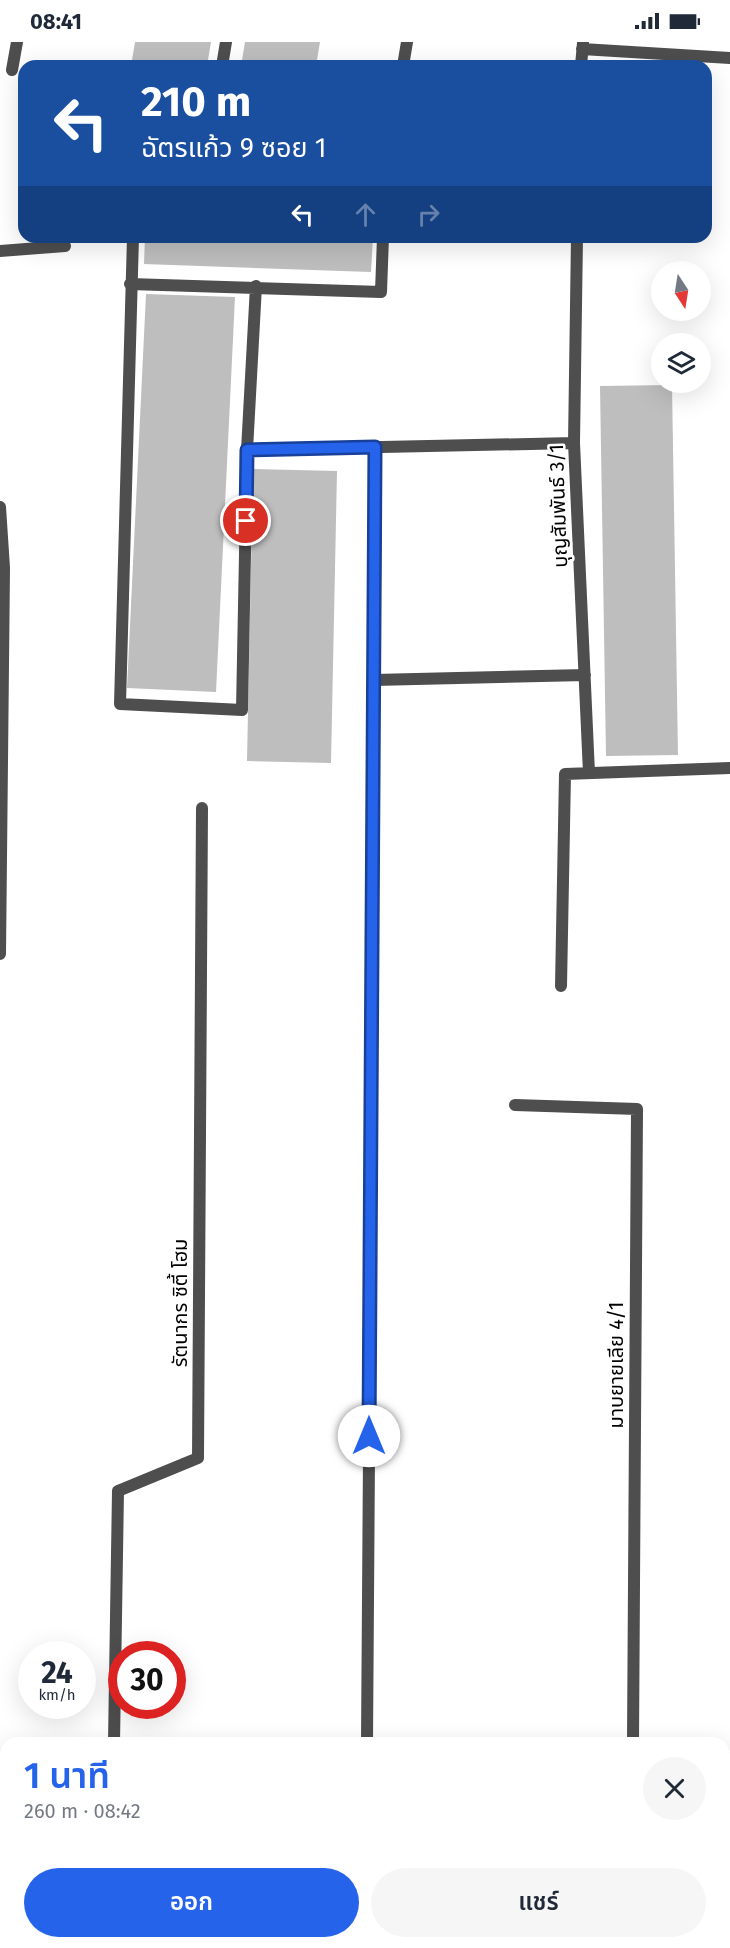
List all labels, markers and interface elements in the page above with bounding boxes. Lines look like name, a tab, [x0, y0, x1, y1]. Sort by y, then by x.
text: 08:41	[30, 8, 82, 35]
text: 210 m	[141, 77, 251, 127]
icon: left	[42, 84, 120, 162]
text: ฉัตรแก้ว 9 ซอย 1	[141, 132, 326, 164]
icon: left	[286, 198, 319, 231]
icon: ahead	[349, 198, 382, 231]
icon: right	[412, 198, 445, 231]
north arrow	[651, 261, 711, 321]
map controls	[651, 261, 711, 393]
button: layers	[651, 333, 711, 393]
street label: บุญสัมพันธ์ 3/1	[544, 444, 572, 568]
pin	[220, 495, 271, 546]
icon: arrive	[229, 504, 262, 537]
street label: รัตนากร ซิตี้ โฮม	[166, 1239, 192, 1367]
street label: มาบยายเลีย 4/1	[604, 1302, 628, 1428]
position arrow	[337, 1404, 401, 1468]
speed limit sign: 30	[108, 1641, 186, 1719]
text: 24	[41, 1655, 73, 1691]
text: km/h	[38, 1686, 76, 1704]
text: 1 นาที	[24, 1754, 110, 1798]
button: close	[643, 1757, 706, 1820]
text: 260 m · 08:42	[24, 1799, 141, 1823]
button: ออก	[24, 1868, 359, 1937]
button: แชร์	[371, 1868, 706, 1937]

